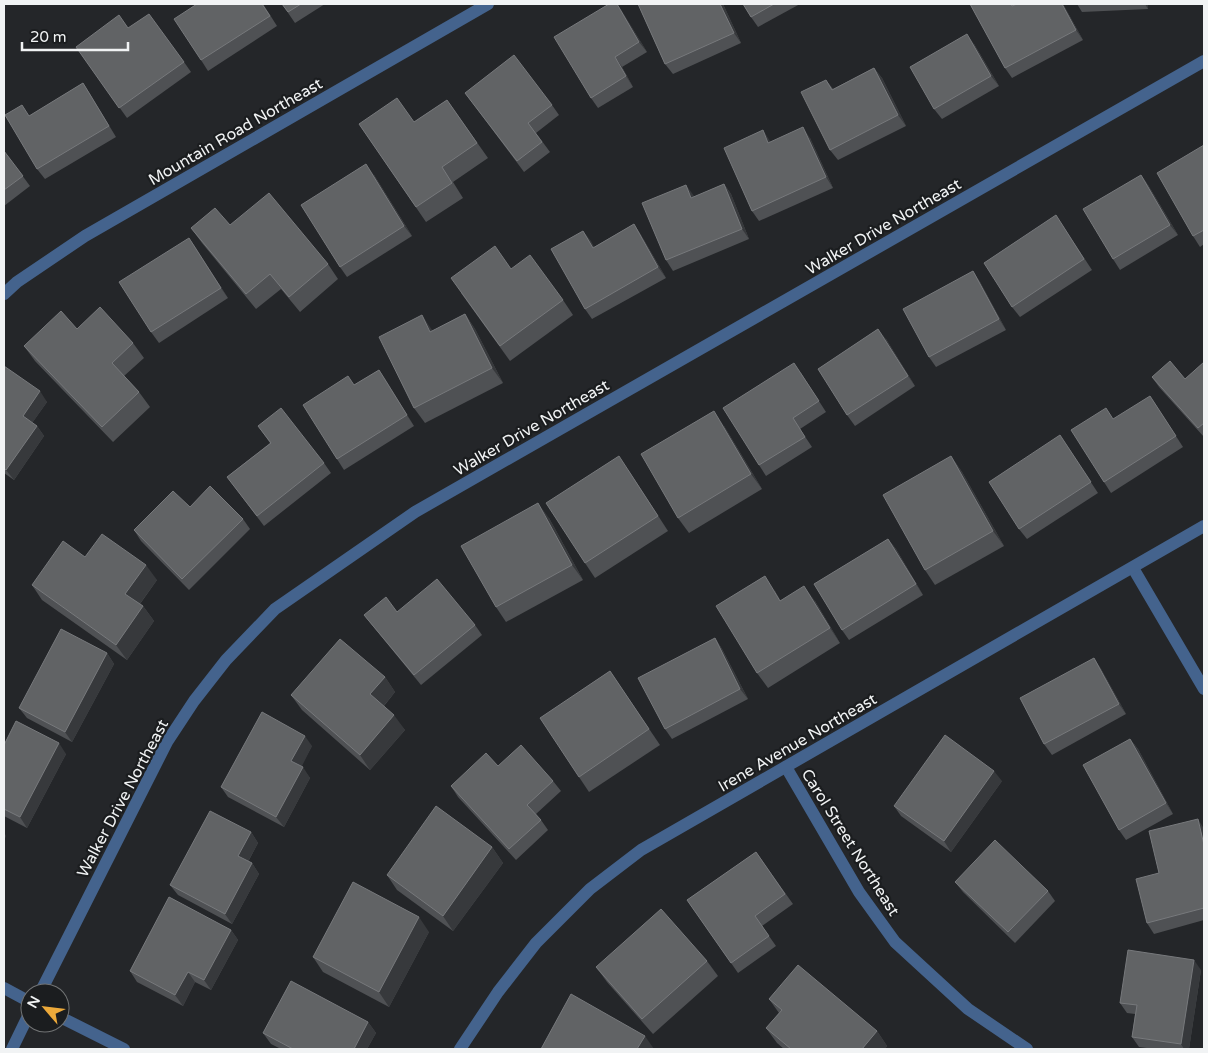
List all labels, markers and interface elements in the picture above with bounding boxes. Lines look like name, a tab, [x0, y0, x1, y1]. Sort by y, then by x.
scale bar	[22, 20, 129, 52]
text: 20 m	[30, 28, 67, 46]
street label: Mountain Road Northeast	[145, 74, 326, 190]
street label: Walker Drive Northeast	[802, 174, 965, 280]
street label: Walker Drive Northeast	[450, 375, 613, 481]
street label: Irene Avenue Northeast	[715, 689, 880, 796]
street label: Walker Drive Northeast	[73, 716, 173, 881]
street label: Carol Street Northeast	[797, 765, 904, 920]
north arrow	[20, 983, 70, 1033]
text: N	[24, 993, 44, 1011]

